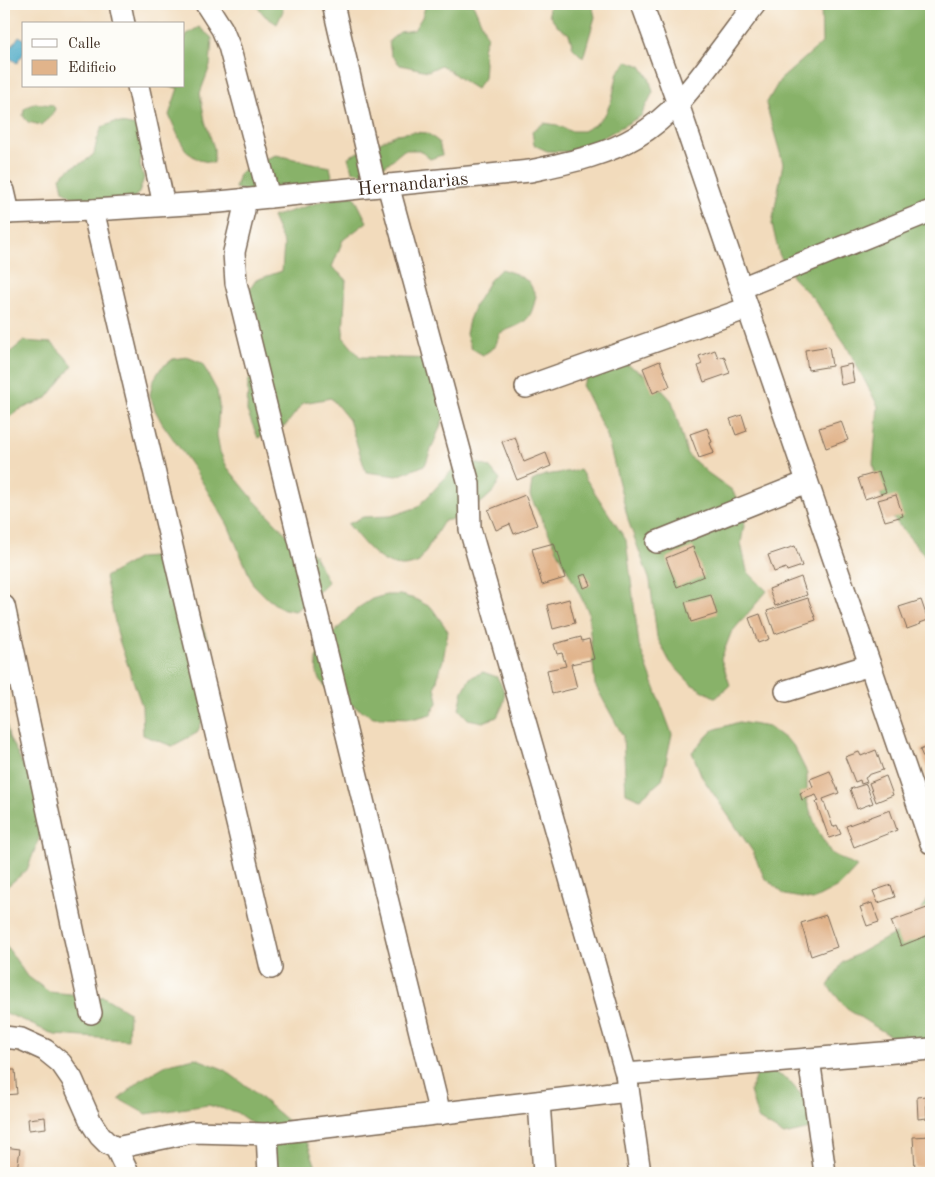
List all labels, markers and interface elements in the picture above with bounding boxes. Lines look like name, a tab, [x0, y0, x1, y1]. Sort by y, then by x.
legend	[22, 22, 185, 88]
text: Calle	[68, 37, 101, 52]
text: Edificio	[68, 61, 116, 76]
street label: Hernandarias	[357, 170, 469, 200]

